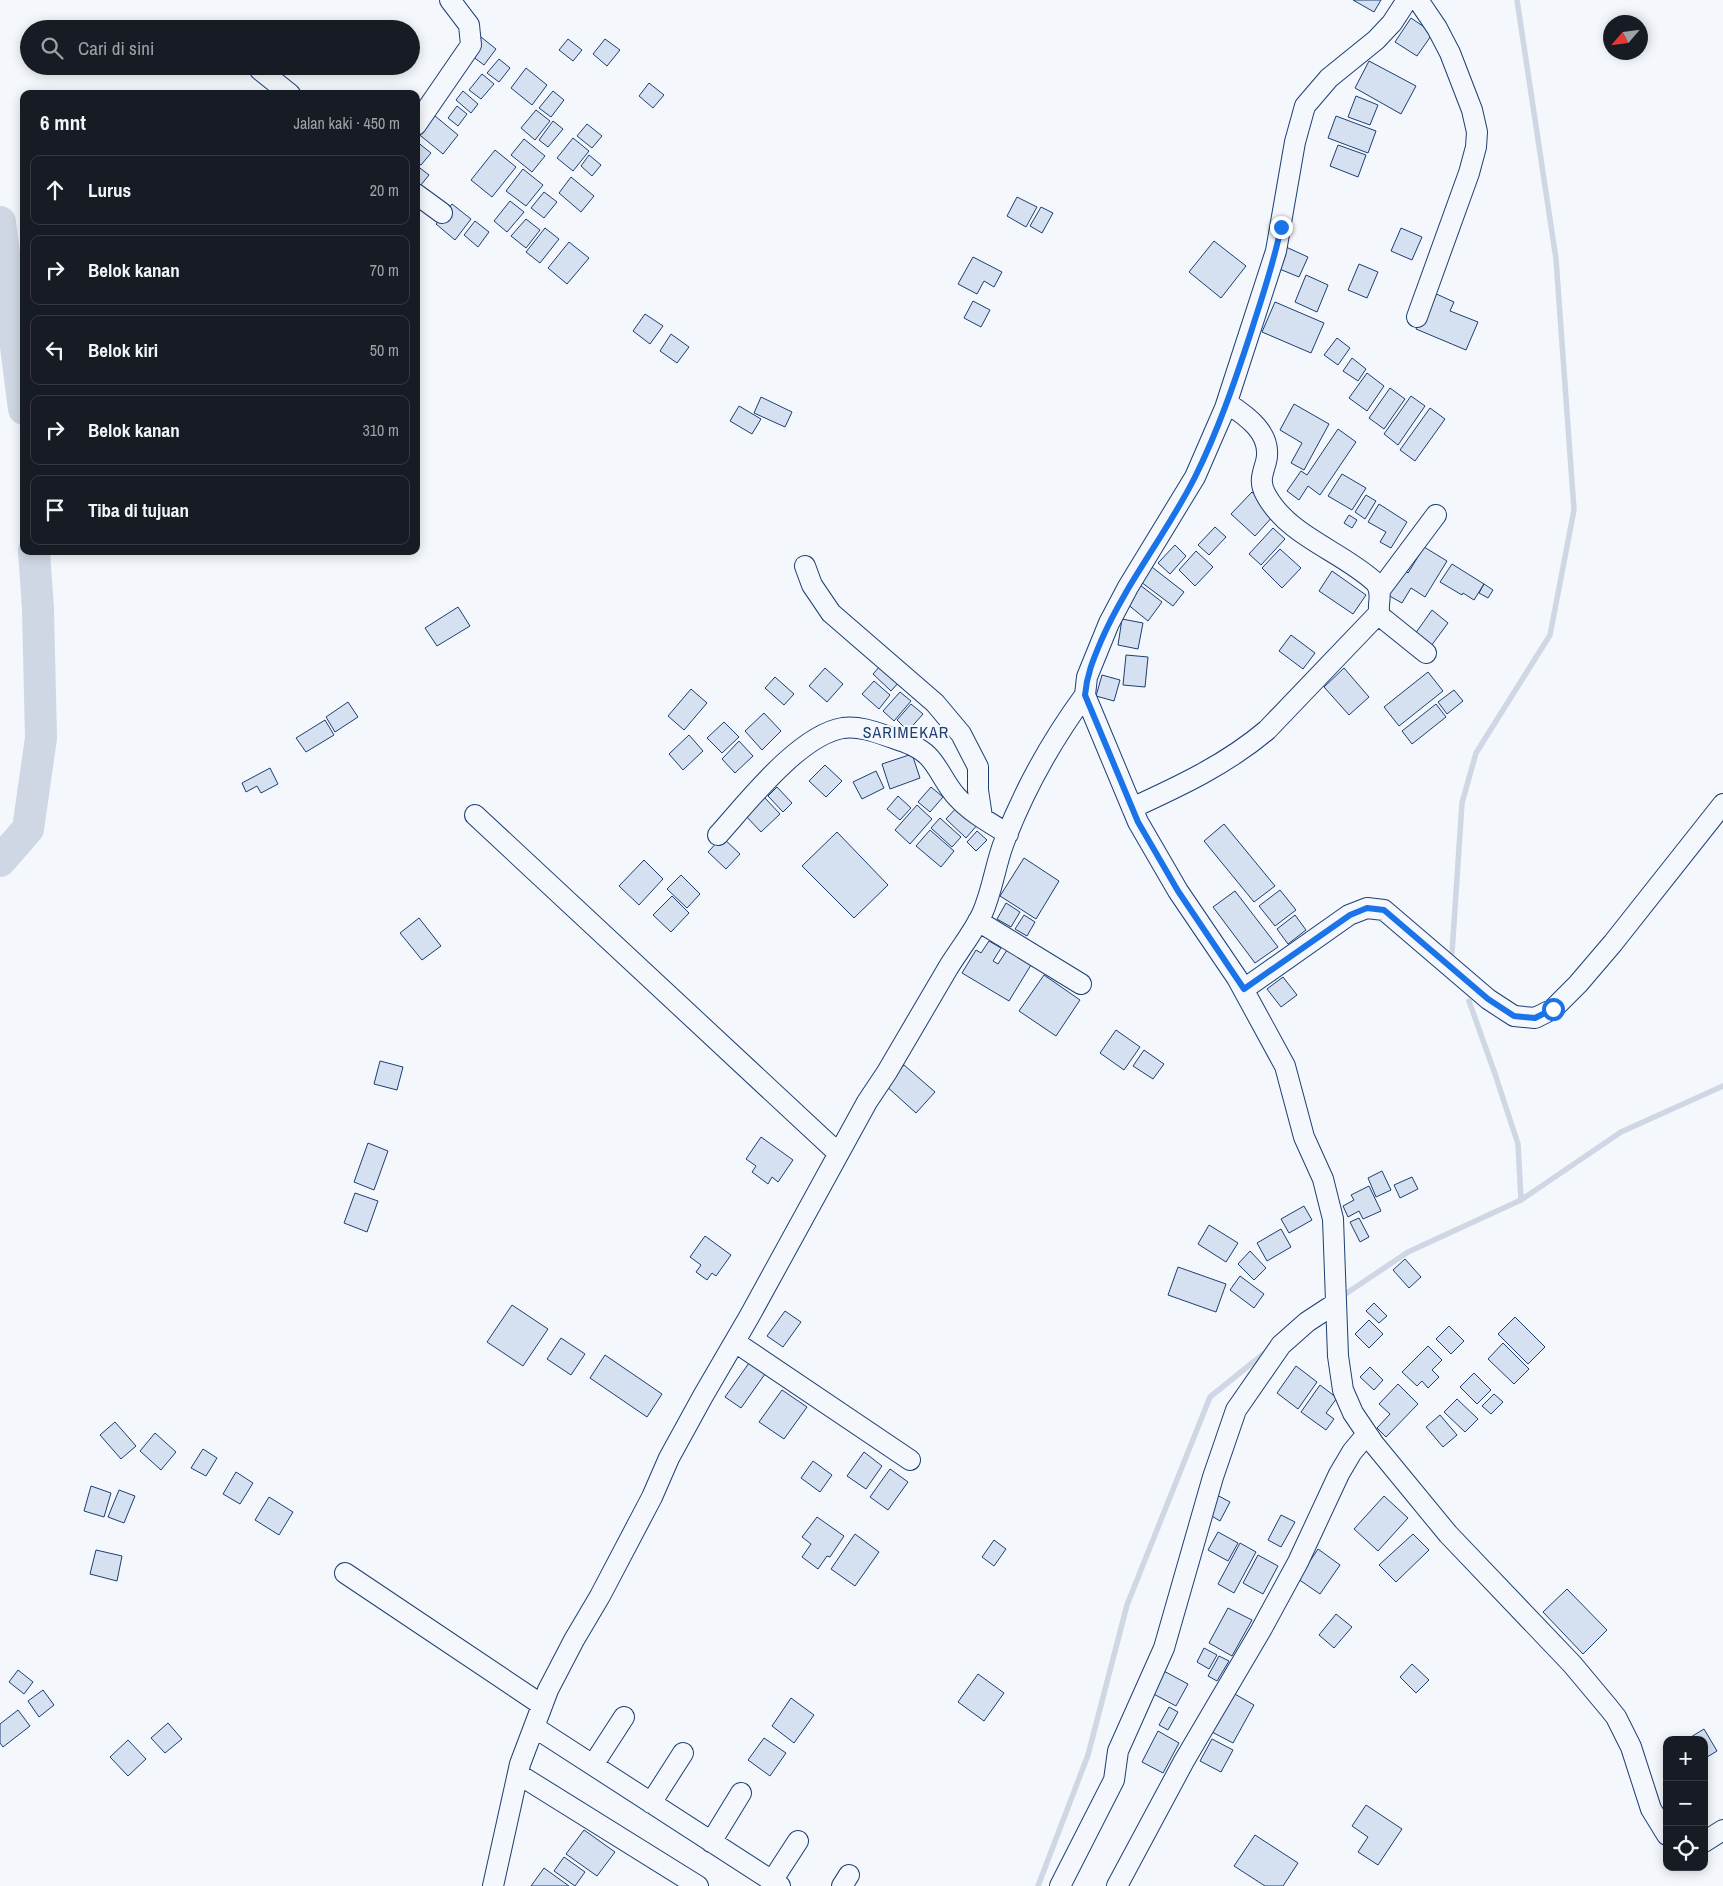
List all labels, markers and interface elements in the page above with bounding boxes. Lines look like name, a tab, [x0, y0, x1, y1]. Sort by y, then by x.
north arrow	[1603, 15, 1648, 60]
search box	[20, 20, 420, 75]
icon: search	[38, 34, 66, 62]
text: Cari di sini	[78, 35, 154, 61]
text: 6 mnt	[40, 108, 86, 137]
text: Jalan kaki · 450 m	[294, 112, 400, 134]
icon: ahead	[41, 176, 69, 204]
text: Lurus	[88, 177, 131, 203]
text: 20 m	[370, 179, 399, 201]
route end	[1270, 216, 1293, 239]
icon: right	[41, 256, 69, 284]
text: Belok kanan	[88, 257, 180, 283]
text: 70 m	[370, 259, 399, 281]
icon: left	[41, 336, 69, 364]
text: Belok kiri	[88, 337, 158, 363]
text: 50 m	[370, 339, 399, 361]
icon: right	[41, 416, 69, 444]
text: Belok kanan	[88, 417, 180, 443]
text: 310 m	[363, 419, 399, 441]
icon: arrive	[41, 496, 69, 524]
text: Tiba di tujuan	[88, 497, 189, 523]
district label: SARIMEKAR	[863, 721, 949, 743]
route start	[1542, 998, 1565, 1021]
map controls	[1663, 1736, 1708, 1871]
button: +	[1663, 1736, 1708, 1781]
button: −	[1663, 1781, 1708, 1826]
button: locate	[1663, 1826, 1708, 1871]

